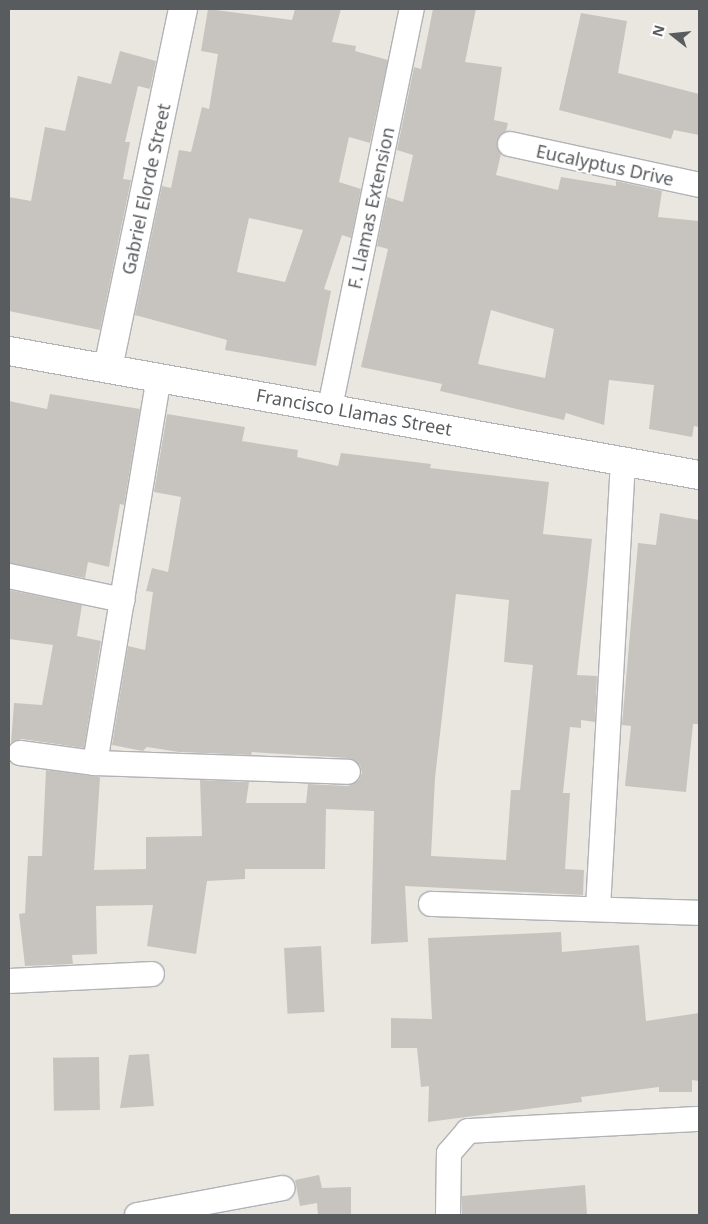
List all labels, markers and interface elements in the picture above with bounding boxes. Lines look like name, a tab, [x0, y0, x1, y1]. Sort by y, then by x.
north arrow	[648, 10, 698, 60]
text: N	[647, 23, 669, 39]
street label: Gabriel Elorde Street	[117, 101, 175, 277]
street label: F. Llamas Extension	[343, 125, 399, 291]
street label: Eucalyptus Drive	[534, 140, 676, 190]
street label: Francisco Llamas Street	[254, 384, 454, 440]

